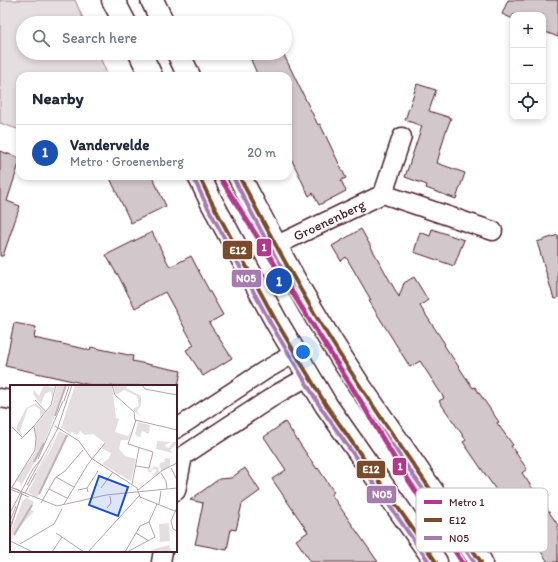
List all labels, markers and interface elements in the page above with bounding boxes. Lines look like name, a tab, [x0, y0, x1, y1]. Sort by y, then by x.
map controls	[510, 12, 546, 120]
button: +	[510, 12, 546, 48]
search box	[16, 16, 292, 60]
icon: search	[30, 27, 52, 49]
text: Search here	[62, 29, 137, 47]
button: −	[510, 48, 546, 84]
button: locate	[510, 84, 546, 120]
text: Nearby	[32, 88, 84, 108]
text: Vandervelde	[70, 136, 149, 154]
text: 1	[42, 145, 48, 160]
text: 20 m	[247, 145, 276, 160]
text: Metro · Groenenberg	[70, 154, 184, 169]
street label: Groenenberg	[290, 195, 368, 244]
line badge: 1	[256, 238, 272, 257]
line badge: E12	[222, 240, 253, 260]
text: 1	[261, 241, 267, 254]
text: E12	[230, 244, 247, 257]
pin: 1	[266, 266, 292, 296]
line badge: N05	[231, 269, 262, 288]
text: N05	[236, 272, 256, 285]
your location	[293, 342, 313, 362]
inset map	[10, 385, 177, 552]
line badge: 1	[392, 457, 407, 476]
line badge: E12	[356, 460, 386, 479]
text: 1	[397, 460, 403, 473]
text: E12	[363, 463, 380, 476]
line badge: N05	[366, 485, 397, 504]
text: N05	[372, 488, 392, 501]
legend	[416, 488, 548, 552]
text: Metro 1	[449, 496, 484, 509]
text: E12	[449, 514, 466, 527]
text: N05	[449, 532, 469, 545]

